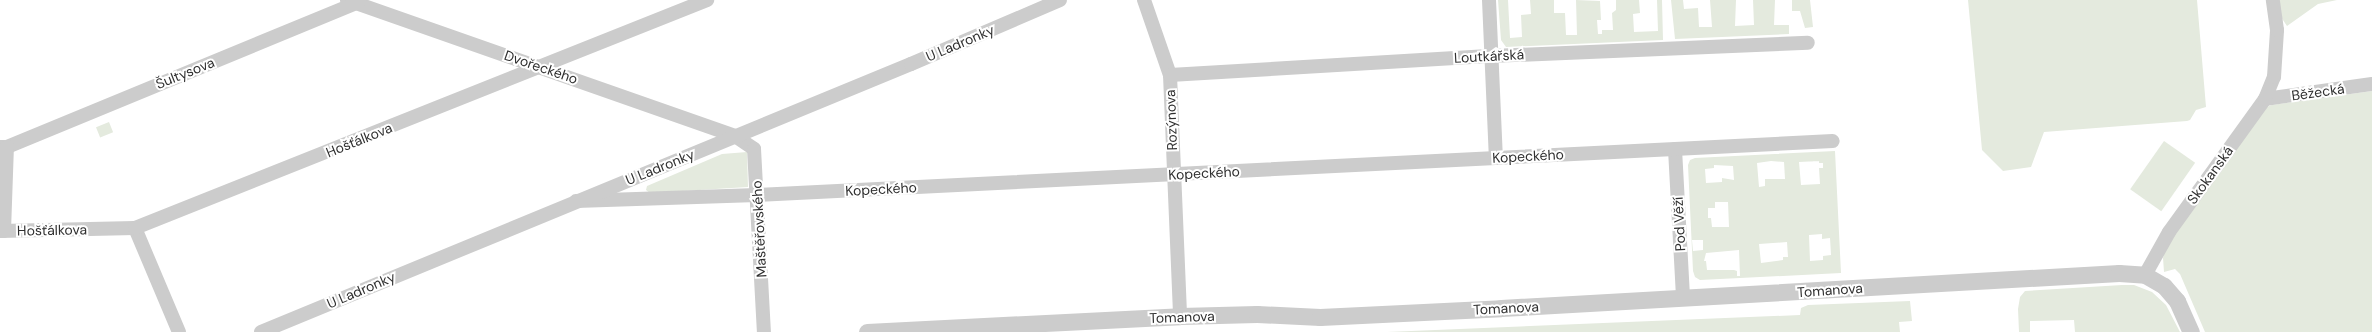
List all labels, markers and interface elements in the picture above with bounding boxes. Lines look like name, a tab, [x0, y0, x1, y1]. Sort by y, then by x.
street label: U Ladronky	[923, 21, 997, 65]
street label: Loutkářská	[1453, 46, 1525, 66]
street label: Dvořeckého	[502, 47, 580, 87]
street label: Šultysova	[153, 54, 217, 92]
street label: Běžecká	[2290, 80, 2346, 104]
street label: Rozýnova	[1162, 89, 1180, 151]
street label: Hošťálkova	[323, 119, 395, 161]
street label: Skokanská	[2183, 143, 2237, 207]
street label: U Ladronky	[623, 146, 697, 188]
street label: Kopeckého	[1492, 146, 1564, 166]
street label: Kopeckého	[1168, 163, 1240, 183]
street label: Kopeckého	[845, 179, 917, 199]
street label: Maštěřovského	[748, 180, 770, 278]
street label: Pod Věží	[1669, 196, 1689, 252]
street label: Hošťálkova	[17, 221, 87, 239]
street label: U Ladronky	[324, 268, 398, 312]
street label: Tomanova	[1797, 279, 1863, 301]
street label: Tomanova	[1473, 298, 1539, 318]
street label: Tomanova	[1149, 307, 1215, 327]

